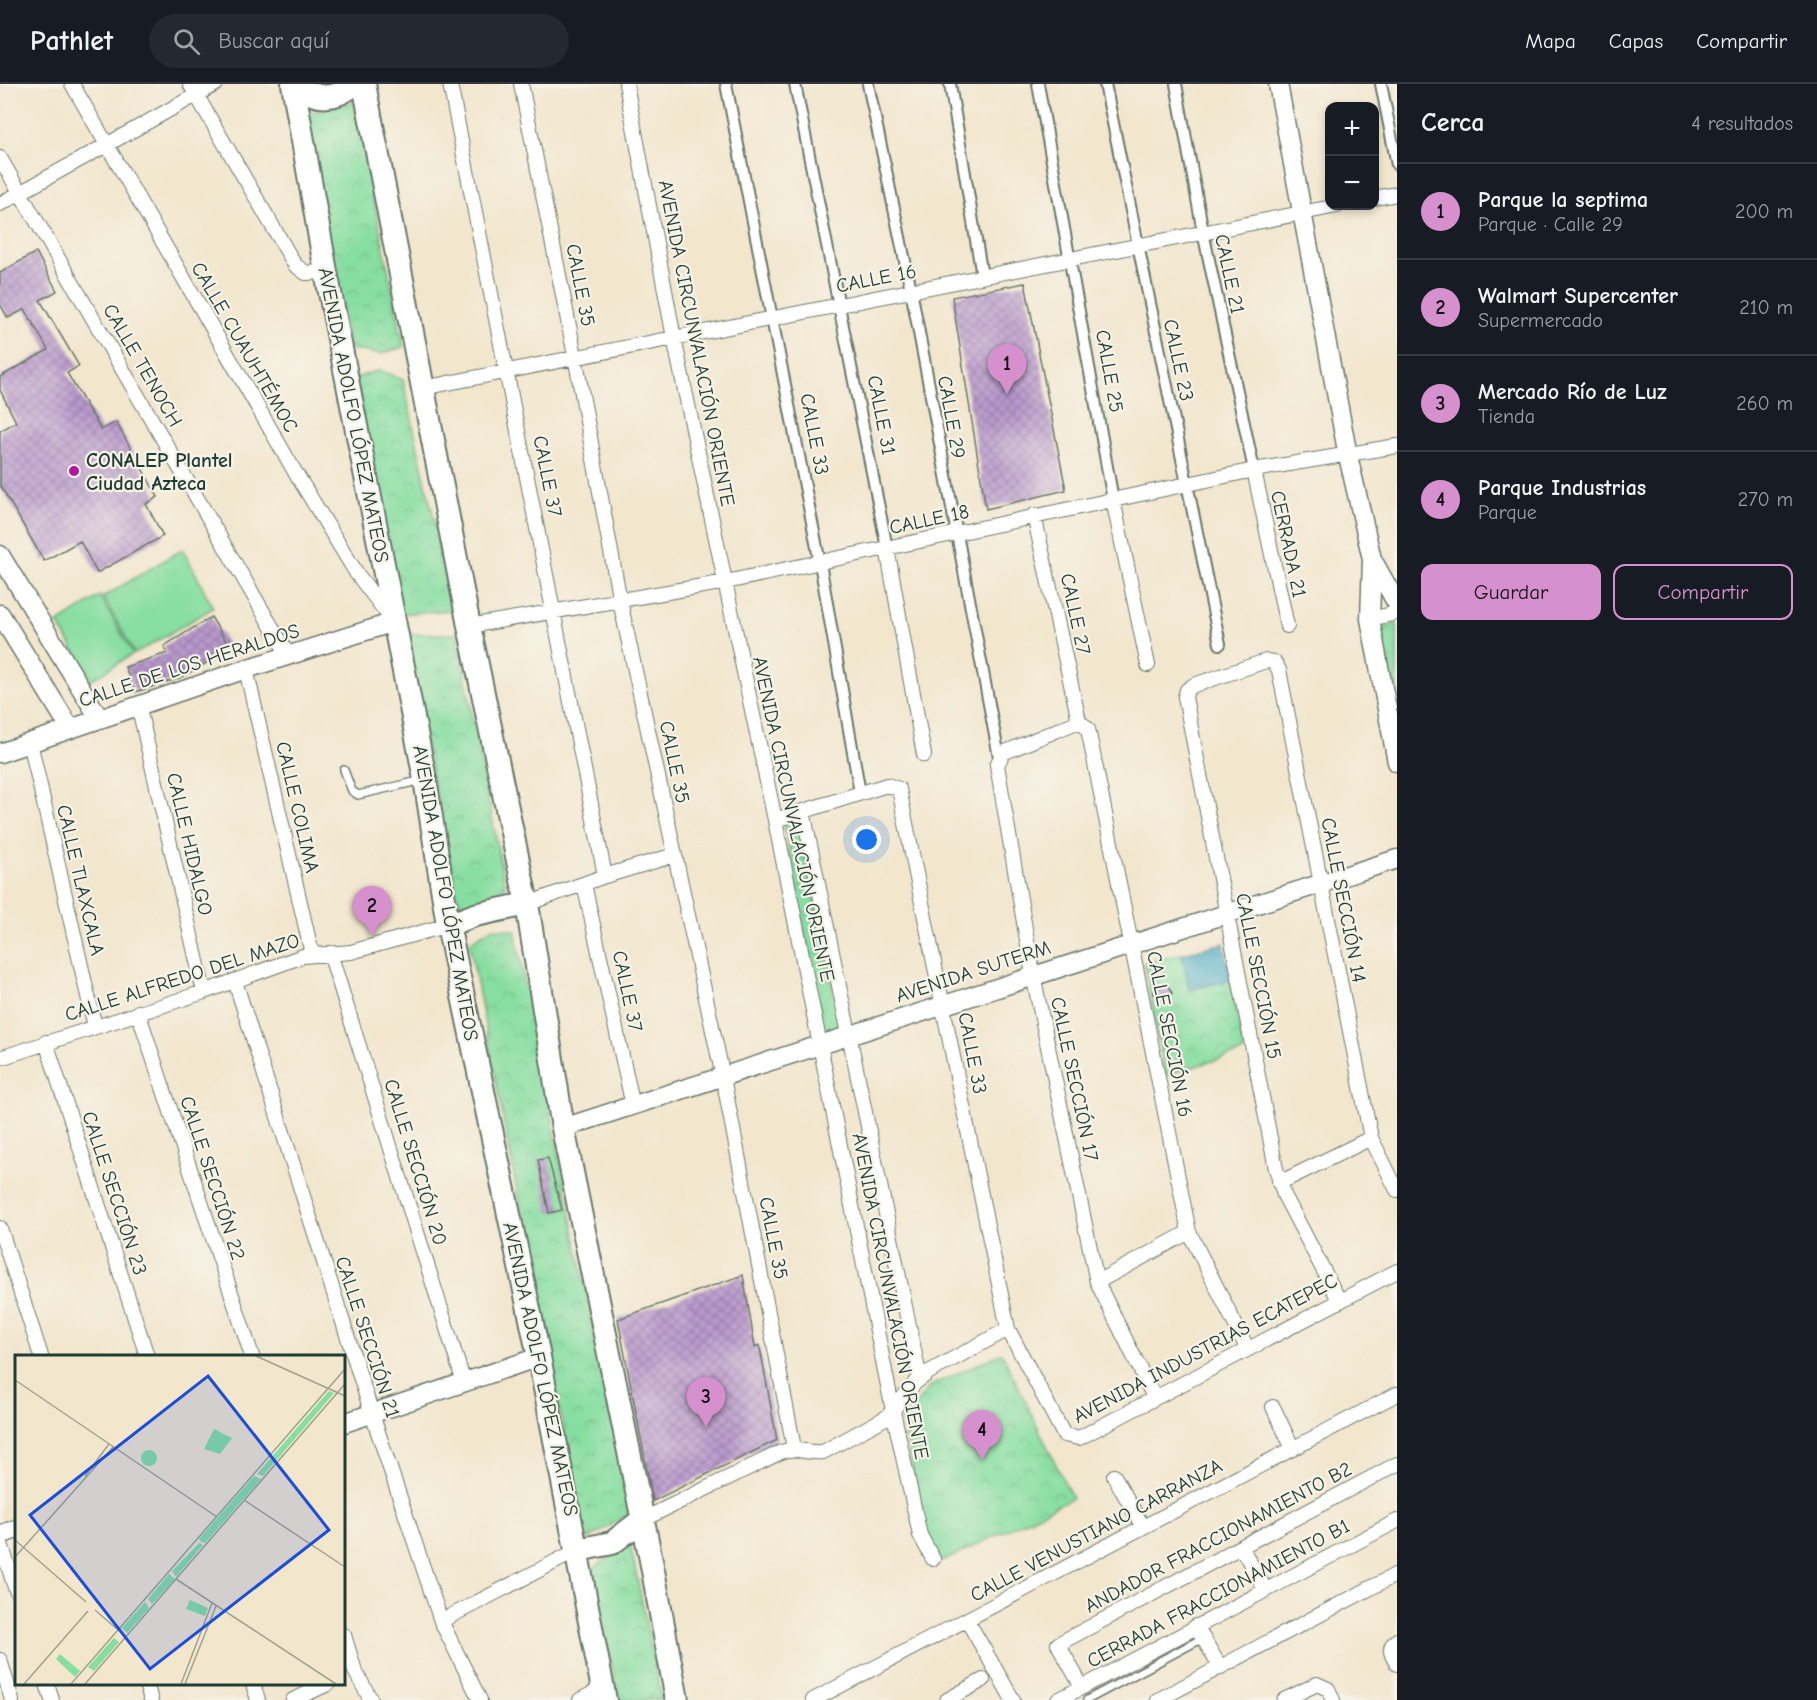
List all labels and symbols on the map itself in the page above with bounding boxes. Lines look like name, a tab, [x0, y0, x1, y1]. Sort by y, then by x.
street label: AVENIDA CIRCUNVALACIÓN ORIENTE	[654, 178, 740, 508]
street label: CALLE 21	[1210, 232, 1249, 316]
street label: CALLE 35	[561, 242, 600, 328]
street label: CALLE CUAUHTÉMOC	[186, 258, 303, 436]
street label: CALLE 16	[834, 259, 918, 298]
street label: AVENIDA ADOLFO LÓPEZ MATEOS	[314, 265, 394, 565]
street label: CALLE TENOCH	[98, 300, 187, 431]
street label: CALLE 23	[1159, 317, 1198, 403]
street label: CALLE 25	[1091, 328, 1128, 414]
pin: 1	[988, 344, 1026, 394]
street label: CALLE 31	[863, 373, 900, 457]
street label: CALLE 29	[933, 374, 970, 460]
street label: CALLE 33	[795, 391, 834, 477]
street label: CALLE 37	[528, 434, 567, 519]
place label: CONALEP Plantel Ciudad Azteca	[86, 449, 233, 495]
marker: CONALEP Plantel Ciudad Azteca	[67, 464, 81, 478]
street label: CERRADA 21	[1266, 488, 1311, 600]
street label: CALLE 18	[887, 500, 971, 539]
street label: CALLE 27	[1056, 571, 1095, 657]
street label: CALLE DE LOS HERALDOS	[76, 619, 302, 712]
street label: AVENIDA CIRCUNVALACIÓN ORIENTE	[748, 654, 840, 984]
street label: CALLE 35	[655, 719, 694, 805]
street label: CALLE COLIMA	[271, 739, 324, 875]
street label: AVENIDA ADOLFO LÓPEZ MATEOS	[408, 743, 484, 1043]
street label: CALLE HIDALGO	[162, 771, 217, 918]
street label: CALLE TLAXCALA	[52, 803, 109, 958]
street label: CALLE SECCIÓN 14	[1316, 815, 1372, 985]
your location	[852, 825, 881, 854]
pin: 2	[352, 886, 392, 936]
street label: CALLE SECCIÓN 15	[1231, 891, 1287, 1061]
street label: CALLE ALFREDO DEL MAZO	[62, 929, 302, 1026]
street label: AVENIDA SUTERM	[893, 936, 1053, 1007]
street label: CALLE 37	[608, 948, 647, 1034]
street label: CALLE SECCIÓN 16	[1142, 949, 1198, 1119]
street label: CALLE SECCIÓN 17	[1046, 995, 1104, 1164]
street label: CALLE 33	[953, 1010, 992, 1096]
street label: CALLE SECCIÓN 20	[379, 1076, 453, 1248]
street label: CALLE SECCIÓN 22	[175, 1093, 251, 1263]
street label: CALLE SECCIÓN 23	[77, 1108, 153, 1278]
street label: AVENIDA CIRCUNVALACIÓN ORIENTE	[848, 1131, 934, 1461]
street label: CALLE 35	[754, 1195, 793, 1281]
street label: AVENIDA ADOLFO LÓPEZ MATEOS	[498, 1220, 584, 1518]
street label: CALLE SECCIÓN 21	[331, 1253, 405, 1421]
street label: AVENIDA INDUSTRIAS ECATEPEC	[1069, 1269, 1341, 1428]
inset map	[15, 1355, 345, 1685]
pin: 3	[686, 1378, 726, 1427]
pin: 4	[962, 1410, 1002, 1460]
street label: CALLE VENUSTIANO CARRANZA	[966, 1454, 1226, 1607]
street label: ANDADOR FRACCIONAMIENTO B2	[1081, 1457, 1356, 1618]
street label: CERRADA FRACCIONAMIENTO B1	[1083, 1514, 1353, 1673]

